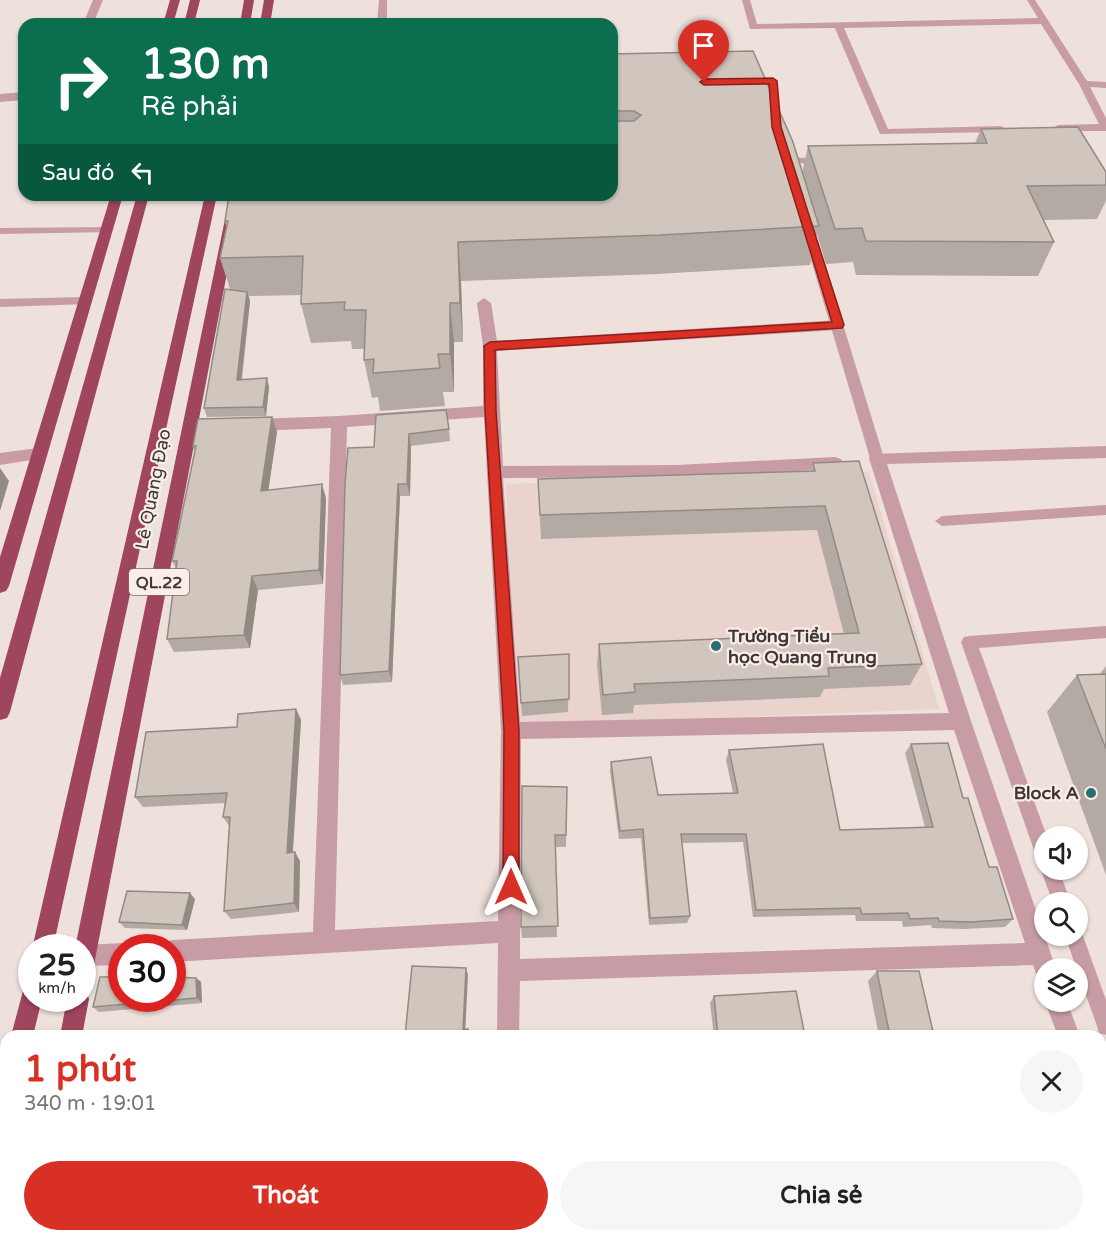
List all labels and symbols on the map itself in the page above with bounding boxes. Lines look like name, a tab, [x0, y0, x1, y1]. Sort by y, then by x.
pin	[678, 20, 729, 82]
street label: Lê Quang Đạo	[131, 427, 175, 551]
road number: QL.22	[129, 569, 189, 595]
place label: Trường Tiểu học Quang Trung	[727, 625, 877, 668]
marker: Trường Tiểu học Quang Trung	[709, 639, 723, 653]
place label: Block A	[1014, 782, 1079, 804]
marker: Block A	[1084, 786, 1098, 800]
position arrow	[479, 855, 543, 919]
speed limit sign: 30	[108, 934, 186, 1012]

